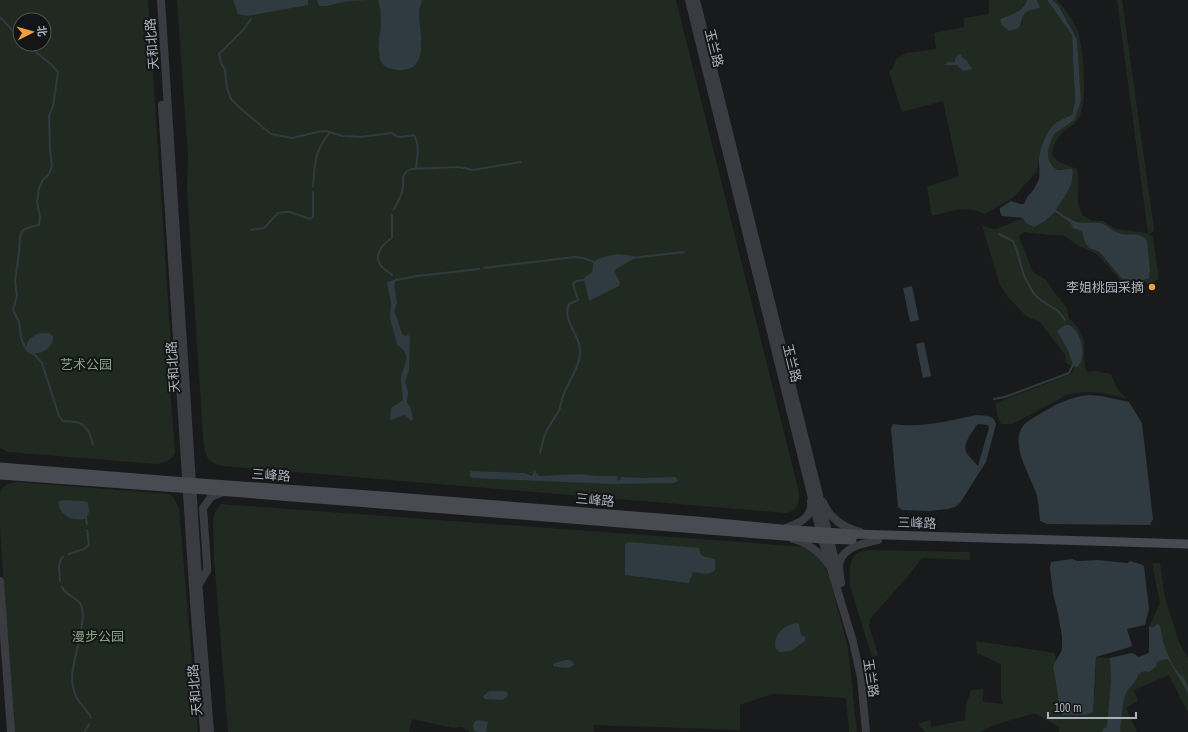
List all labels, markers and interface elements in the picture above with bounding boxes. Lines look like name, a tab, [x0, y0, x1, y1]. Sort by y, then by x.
north arrow	[12, 12, 52, 52]
street label: 天和北路	[142, 17, 162, 71]
text: 北	[34, 25, 49, 37]
street label: 玉兰路	[701, 27, 727, 69]
place label: 李姐桃园采摘	[1066, 279, 1144, 296]
marker: 李姐桃园采摘	[1147, 282, 1157, 292]
street label: 天和北路	[163, 340, 183, 394]
street label: 玉兰路	[779, 342, 805, 384]
park label: 艺术公园	[60, 356, 112, 373]
street label: 三峰路	[251, 465, 291, 485]
street label: 三峰路	[575, 490, 615, 510]
street label: 三峰路	[897, 514, 937, 532]
park label: 漫步公园	[72, 628, 124, 645]
street label: 玉兰路	[860, 657, 882, 699]
street label: 天和北路	[184, 663, 206, 717]
scale bar	[1048, 694, 1136, 720]
text: 100 m	[1054, 700, 1081, 716]

